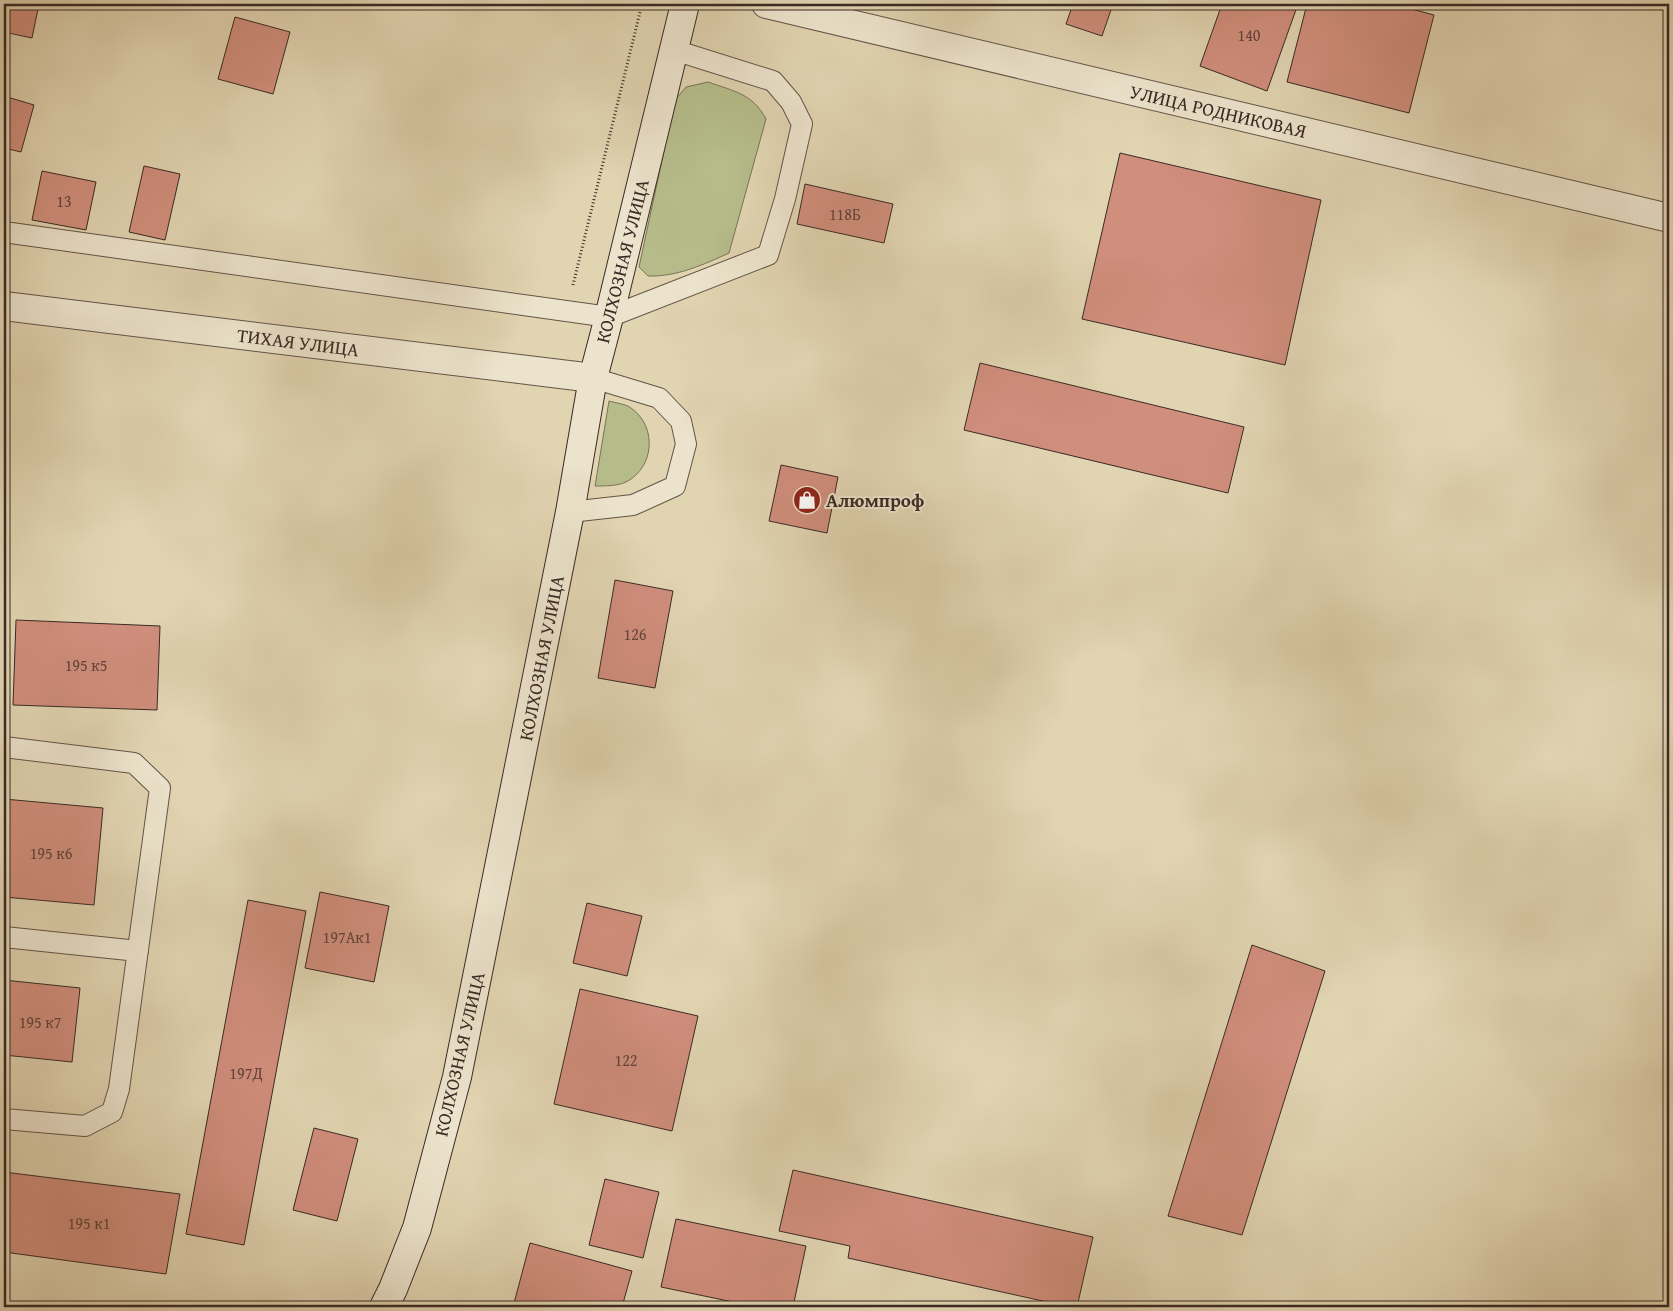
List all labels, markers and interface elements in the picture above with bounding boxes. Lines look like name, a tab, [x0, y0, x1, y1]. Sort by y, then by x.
house number: 140	[1237, 23, 1261, 47]
street label: УЛИЦА РОДНИКОВАЯ	[1127, 77, 1309, 145]
street label: КОЛХОЗНАЯ УЛИЦА	[588, 176, 656, 346]
house number: 13	[56, 189, 72, 213]
house number: 118Б	[829, 202, 861, 226]
street label: ТИХАЯ УЛИЦА	[236, 321, 361, 363]
shop icon: Алюмпроф	[792, 485, 822, 515]
place label: Алюмпроф	[826, 486, 924, 514]
street label: КОЛХОЗНАЯ УЛИЦА	[511, 572, 571, 743]
house number: 126	[623, 622, 647, 646]
house number: 195 к5	[65, 653, 107, 677]
house number: 195 к6	[30, 841, 73, 865]
house number: 197Ак1	[323, 925, 371, 949]
street label: КОЛХОЗНАЯ УЛИЦА	[426, 968, 492, 1139]
house number: 195 к7	[19, 1010, 62, 1034]
house number: 122	[614, 1048, 638, 1072]
house number: 197Д	[229, 1061, 263, 1085]
house number: 195 к1	[68, 1211, 110, 1235]

